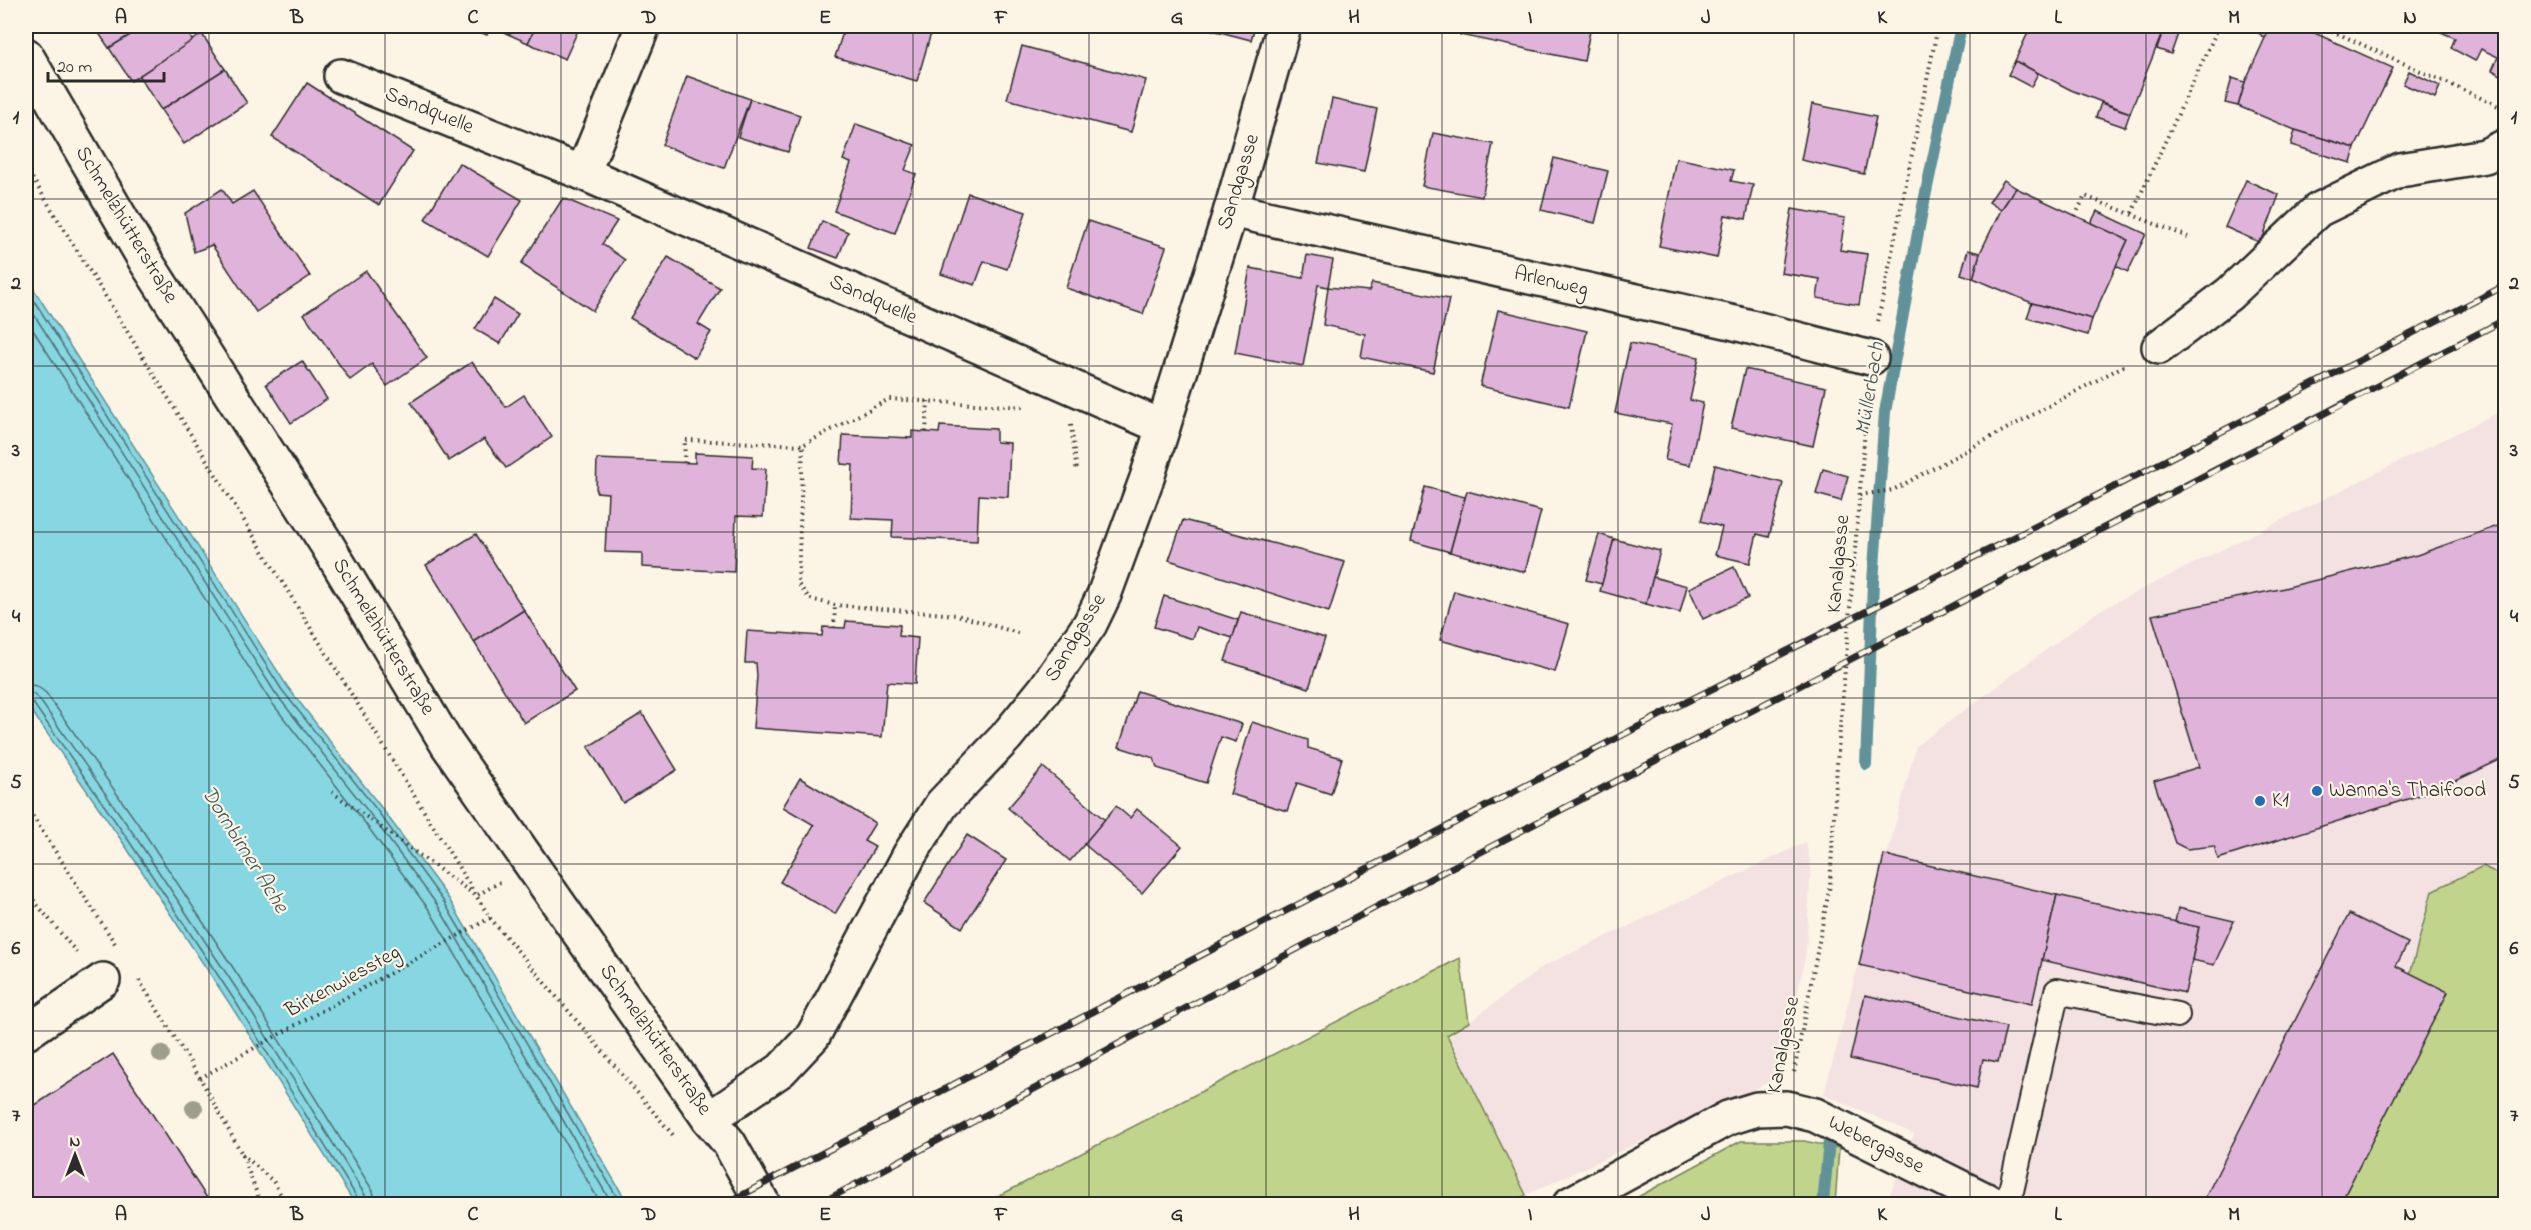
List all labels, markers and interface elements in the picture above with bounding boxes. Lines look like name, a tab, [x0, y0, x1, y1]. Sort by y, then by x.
text: A	[115, 4, 127, 33]
text: B	[289, 4, 304, 33]
text: C	[468, 4, 479, 33]
text: D	[641, 4, 656, 33]
text: E	[819, 4, 831, 33]
text: F	[994, 4, 1008, 33]
text: G	[1171, 4, 1184, 33]
text: H	[1348, 4, 1360, 33]
text: I	[1528, 4, 1533, 33]
text: J	[1701, 4, 1711, 33]
text: K	[1877, 4, 1888, 33]
text: L	[2054, 4, 2062, 33]
text: M	[2228, 4, 2240, 33]
text: N	[2403, 4, 2417, 33]
scale bar	[48, 45, 164, 83]
text: 20 m	[57, 55, 92, 81]
street label: Sandquelle	[380, 80, 479, 143]
text: 1	[13, 104, 20, 133]
text: 1	[2511, 104, 2518, 133]
street label: Sandgasse	[1210, 130, 1270, 234]
street label: Schmelzhütterstraße	[67, 141, 185, 310]
street label: Arlenweg	[1510, 259, 1591, 307]
street label: Sandquelle	[824, 267, 922, 333]
text: 2	[10, 270, 21, 299]
text: 2	[2508, 270, 2519, 299]
water label: Müllerbach	[1848, 340, 1894, 438]
text: 3	[11, 437, 20, 466]
text: 3	[2509, 437, 2518, 466]
street label: Kanalgasse	[1820, 513, 1860, 614]
street label: Schmelzhütterstraße	[324, 553, 442, 722]
street label: Sandgasse	[1038, 588, 1116, 689]
text: 4	[12, 603, 21, 632]
text: 4	[2510, 603, 2519, 632]
text: 5	[10, 769, 22, 798]
text: 5	[2508, 769, 2520, 798]
place label: Wanna's Thaifood	[2329, 776, 2486, 806]
water label: Dornbirner Ache	[192, 780, 296, 921]
marker: Wanna's Thaifood	[2310, 784, 2324, 798]
place label: K1	[2272, 786, 2289, 816]
marker: K1	[2253, 794, 2267, 808]
text: 6	[12, 935, 21, 964]
text: 6	[2510, 935, 2519, 964]
street label: Birkenwiessteg	[279, 938, 407, 1028]
street label: Schmelzhütterstraße	[591, 958, 719, 1122]
street label: Kanalgasse	[1760, 993, 1810, 1097]
text: 7	[12, 1102, 21, 1131]
text: 7	[2510, 1102, 2519, 1131]
street label: Webergasse	[1822, 1108, 1930, 1184]
north arrow	[45, 1125, 105, 1185]
text: N	[70, 1130, 81, 1154]
text: A	[115, 1201, 127, 1230]
text: B	[289, 1201, 304, 1230]
text: C	[468, 1201, 479, 1230]
text: D	[641, 1201, 656, 1230]
text: E	[819, 1201, 831, 1230]
text: F	[994, 1201, 1008, 1230]
text: G	[1171, 1201, 1184, 1230]
text: H	[1348, 1201, 1360, 1230]
text: I	[1528, 1201, 1533, 1230]
text: J	[1701, 1201, 1711, 1230]
text: K	[1877, 1201, 1888, 1230]
text: L	[2054, 1201, 2062, 1230]
text: M	[2228, 1201, 2240, 1230]
text: N	[2403, 1201, 2417, 1230]

